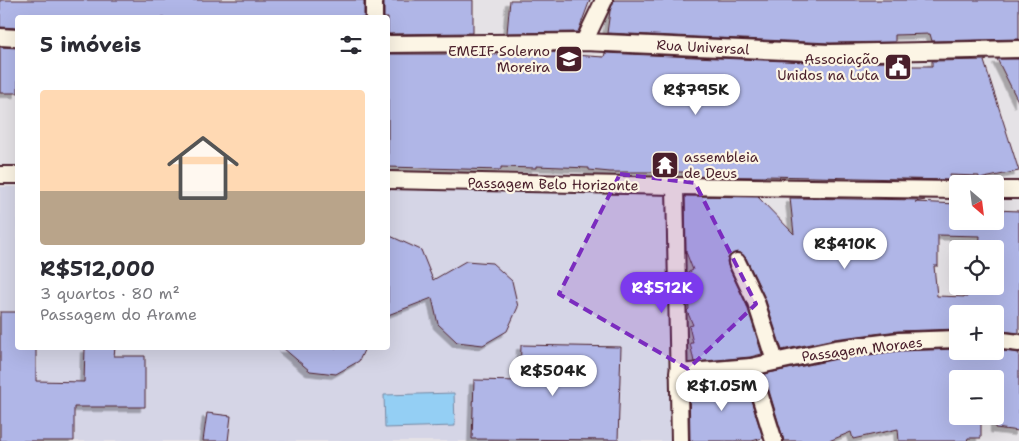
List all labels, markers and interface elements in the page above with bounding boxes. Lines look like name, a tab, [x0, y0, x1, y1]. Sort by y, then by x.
text: 5 imóveis	[40, 31, 141, 59]
icon: filters	[337, 31, 365, 59]
street label: Rua Universal	[656, 36, 751, 58]
place label: EMEIF Solerno Moreira	[448, 42, 550, 76]
school or university icon: EMEIF Solerno Moreira	[554, 44, 584, 74]
place label: Associação Unidos na Luta	[777, 50, 879, 84]
public building icon: Associação Unidos na Luta	[883, 52, 913, 82]
pin: R$795K	[655, 74, 737, 116]
text: R$795K	[663, 79, 729, 100]
icon: home	[158, 123, 248, 213]
place label: assembleia de Deus	[684, 148, 759, 182]
temple icon: assembleia de Deus	[650, 150, 680, 180]
street label: Passagem Belo Horizonte	[467, 174, 639, 194]
north arrow	[949, 175, 1004, 230]
map controls	[949, 175, 1004, 425]
pin: R$410K	[804, 228, 886, 270]
text: R$410K	[814, 233, 876, 254]
button: locate	[949, 240, 1004, 295]
text: R$512,000	[40, 255, 155, 283]
pin: R$512K	[621, 272, 703, 314]
text: R$512K	[631, 277, 693, 298]
text: 3 quartos · 80 m²	[40, 283, 180, 304]
text: Passagem do Arame	[40, 304, 197, 325]
button: +	[949, 305, 1004, 360]
street label: Passagem Moraes	[800, 333, 924, 365]
pin: R$504K	[512, 354, 594, 397]
text: R$504K	[520, 360, 586, 381]
pin: R$1.05M	[676, 370, 768, 412]
button: −	[949, 370, 1004, 425]
text: R$1.05M	[687, 375, 757, 396]

